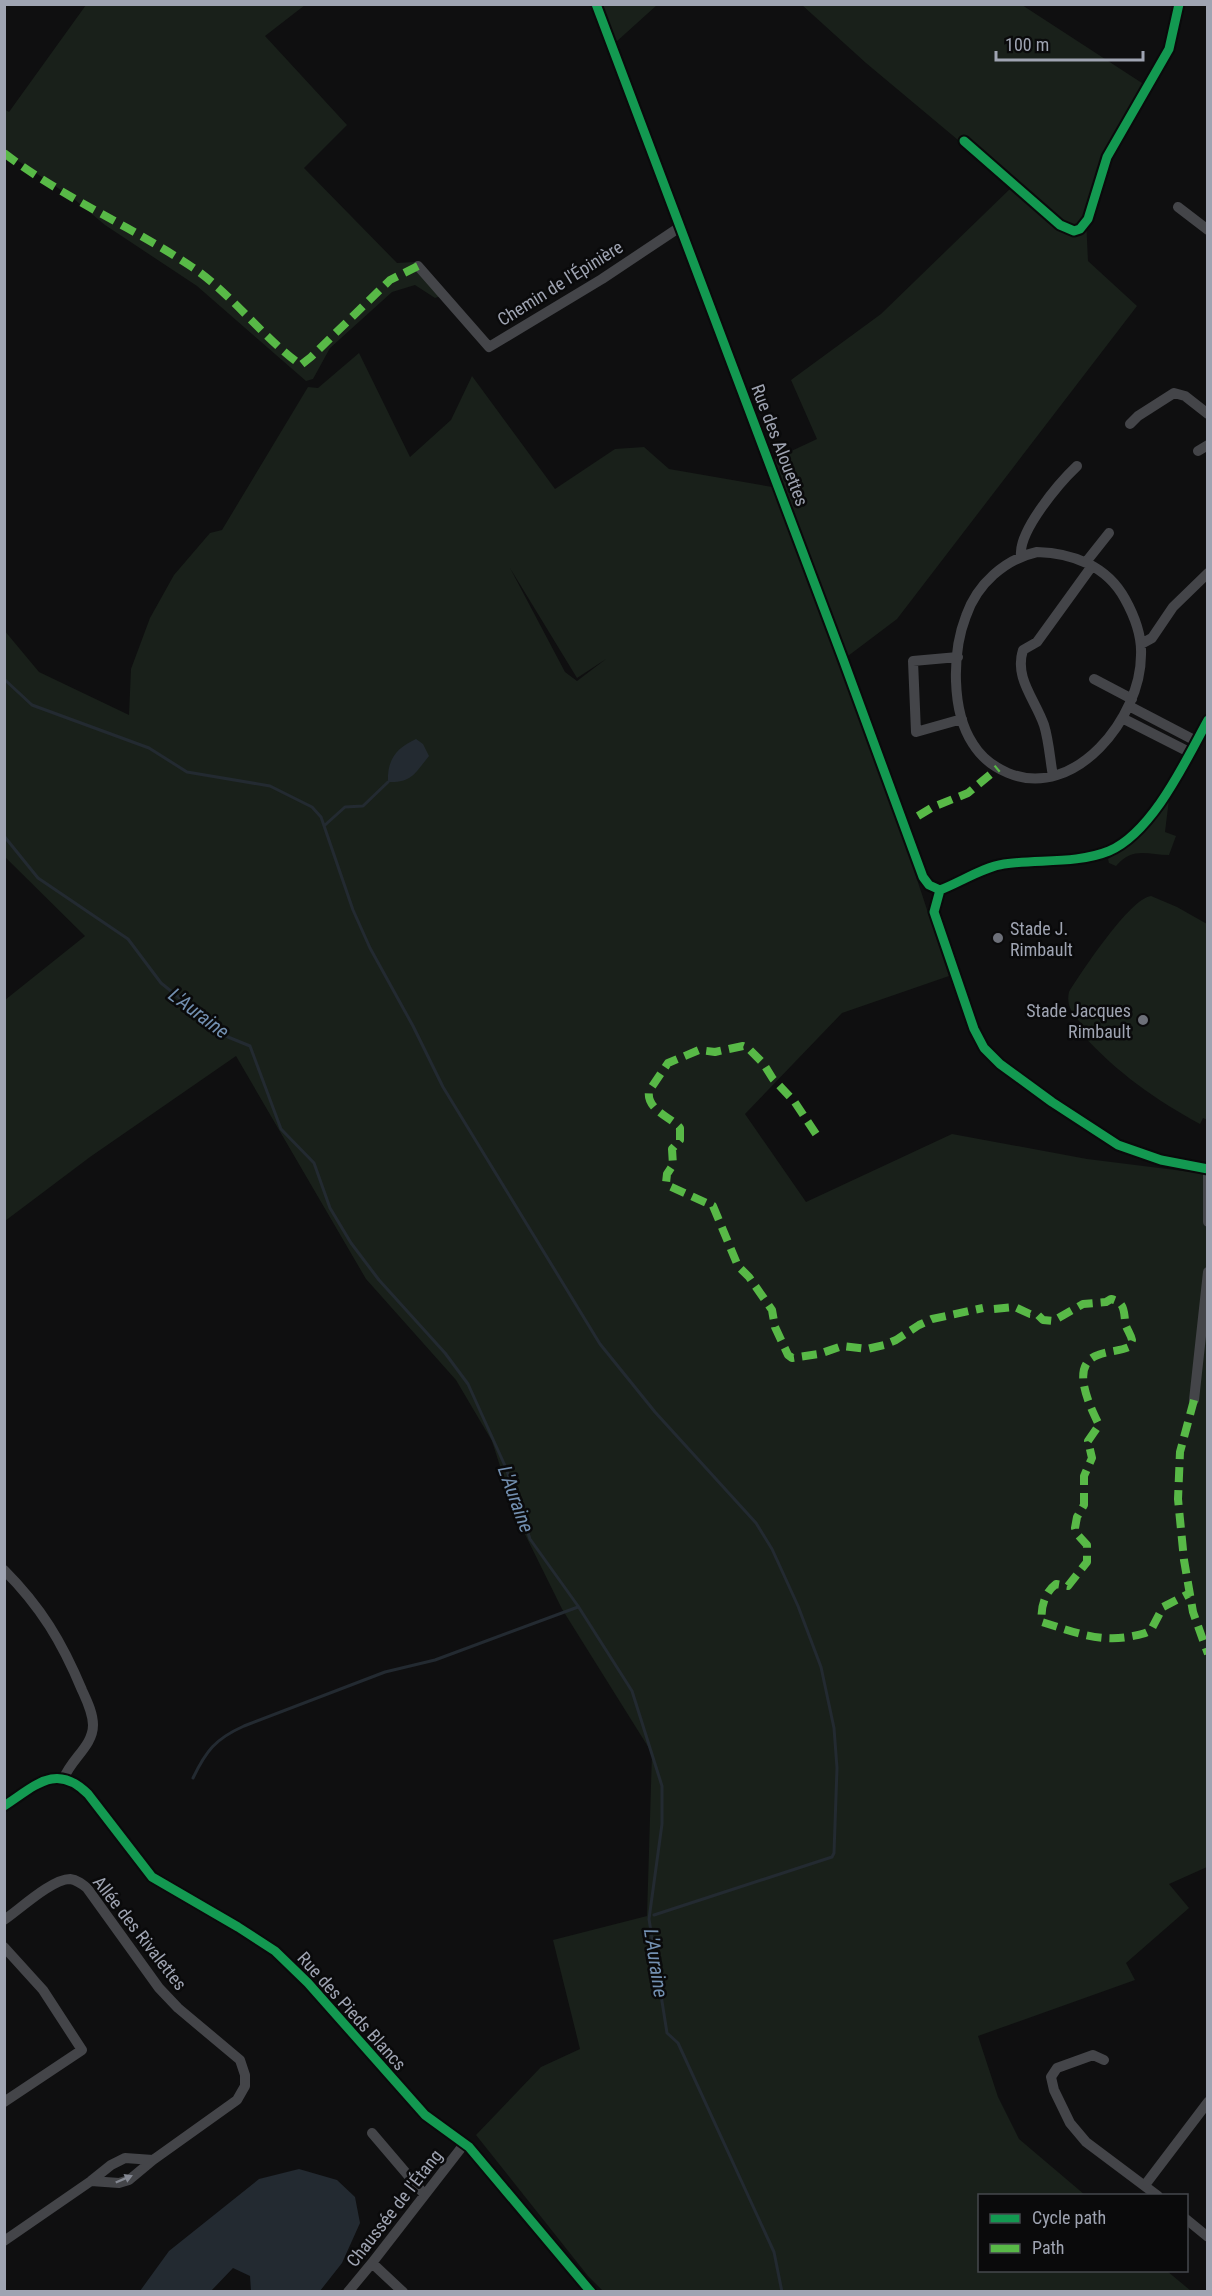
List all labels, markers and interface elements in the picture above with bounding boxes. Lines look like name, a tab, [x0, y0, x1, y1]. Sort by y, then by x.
scale bar	[996, 24, 1143, 62]
text: 100 m	[1005, 34, 1049, 55]
street label: Chemin de l'Épinière	[494, 236, 626, 330]
street label: Rue des Alouettes	[747, 381, 813, 509]
place label: Stade J. Rimbault	[1010, 918, 1073, 960]
marker: Stade J. Rimbault	[991, 931, 1005, 945]
water label: L'Auraine	[164, 982, 234, 1044]
place label: Stade Jacques Rimbault	[1026, 1000, 1131, 1042]
marker: Stade Jacques Rimbault	[1136, 1013, 1150, 1027]
water label: L'Auraine	[493, 1462, 539, 1536]
street label: Allée des Rivalettes	[89, 1872, 191, 1994]
water label: L'Auraine	[639, 1927, 673, 1999]
street label: Rue des Pieds Blancs	[293, 1947, 411, 2075]
street label: Chaussée de l'Étang	[342, 2145, 446, 2271]
one-way arrow	[116, 2174, 134, 2184]
legend	[978, 2194, 1188, 2272]
text: Cycle path	[1032, 2207, 1106, 2228]
text: Path	[1032, 2237, 1065, 2258]

